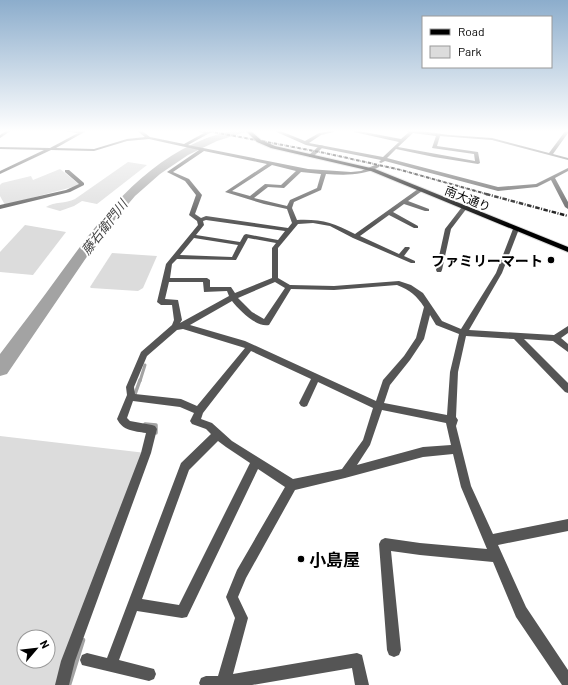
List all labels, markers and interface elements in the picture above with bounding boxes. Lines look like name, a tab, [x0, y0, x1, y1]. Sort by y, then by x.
legend	[422, 16, 552, 68]
text: Road	[458, 24, 485, 38]
text: Park	[458, 44, 482, 58]
street label: 南大通り	[443, 183, 493, 213]
water label: 藤右衛門川	[78, 195, 132, 258]
place label: ファミリーマート	[431, 252, 543, 269]
marker: ファミリーマート	[546, 255, 556, 265]
place label: 小島屋	[309, 549, 360, 569]
marker: 小島屋	[296, 554, 306, 564]
north arrow	[16, 629, 56, 669]
text: N	[38, 638, 53, 650]

